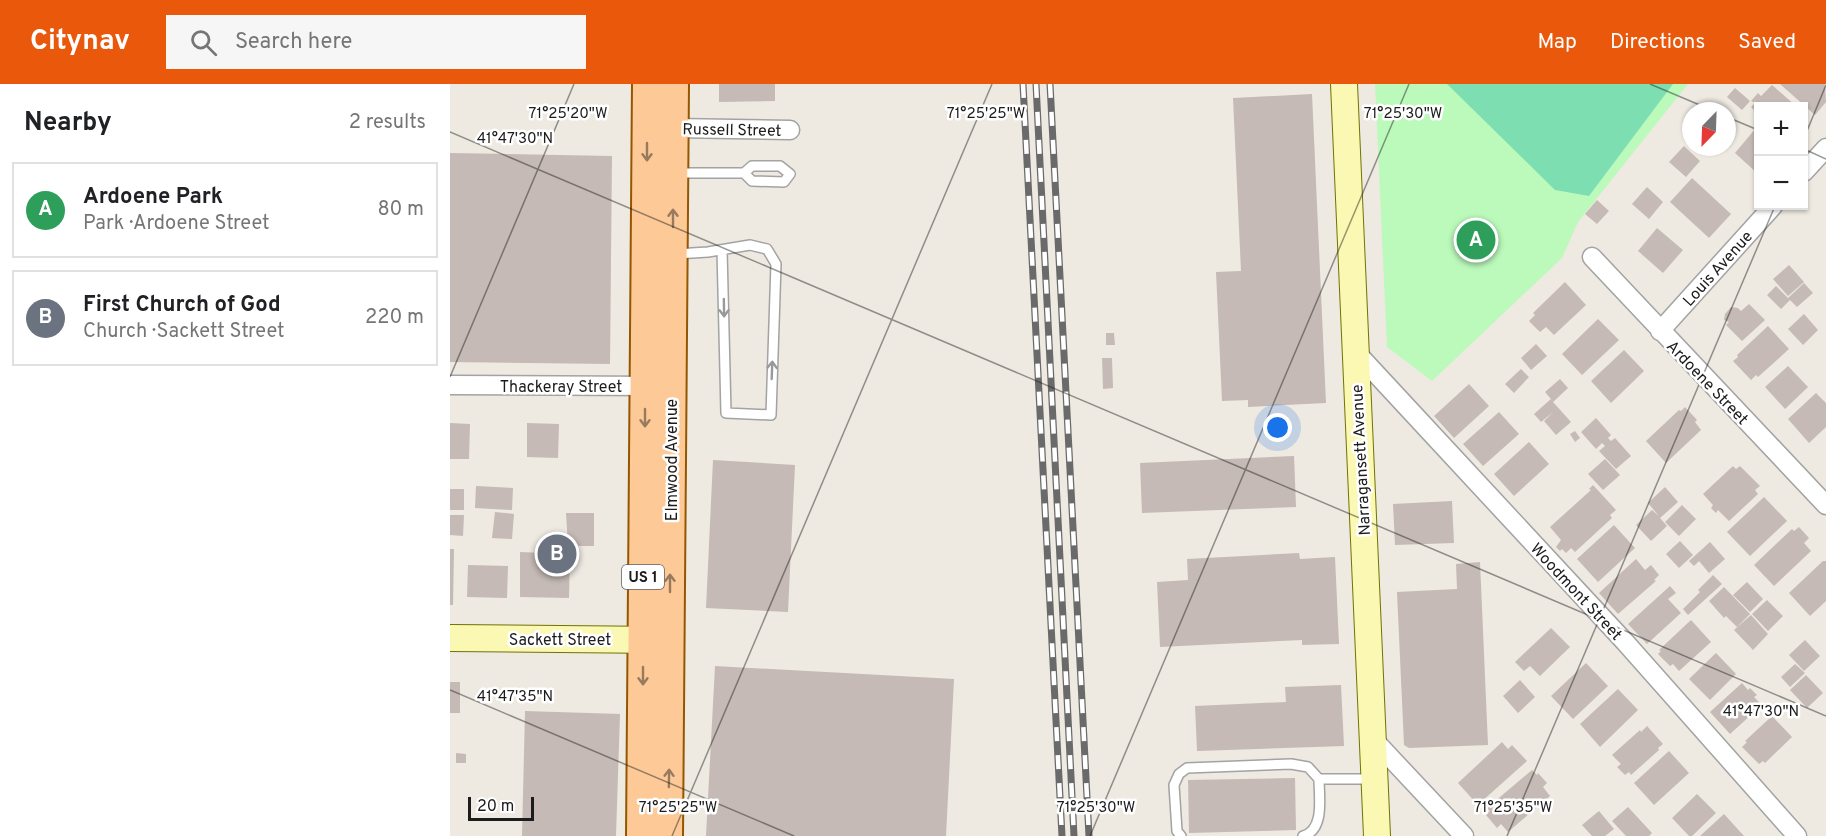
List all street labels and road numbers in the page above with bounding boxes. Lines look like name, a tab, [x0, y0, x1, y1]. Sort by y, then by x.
street label: Russell Street	[682, 120, 782, 142]
street label: Louis Avenue	[1679, 227, 1758, 311]
street label: Ardoene Street	[1661, 337, 1752, 430]
street label: Thackeray Street	[500, 378, 622, 398]
street label: Narragansett Avenue	[1348, 384, 1376, 536]
street label: Elmwood Avenue	[663, 399, 683, 521]
street label: Woodmont Street	[1525, 540, 1626, 645]
road number: US 1	[622, 565, 664, 589]
street label: Sackett Street	[509, 631, 611, 651]

